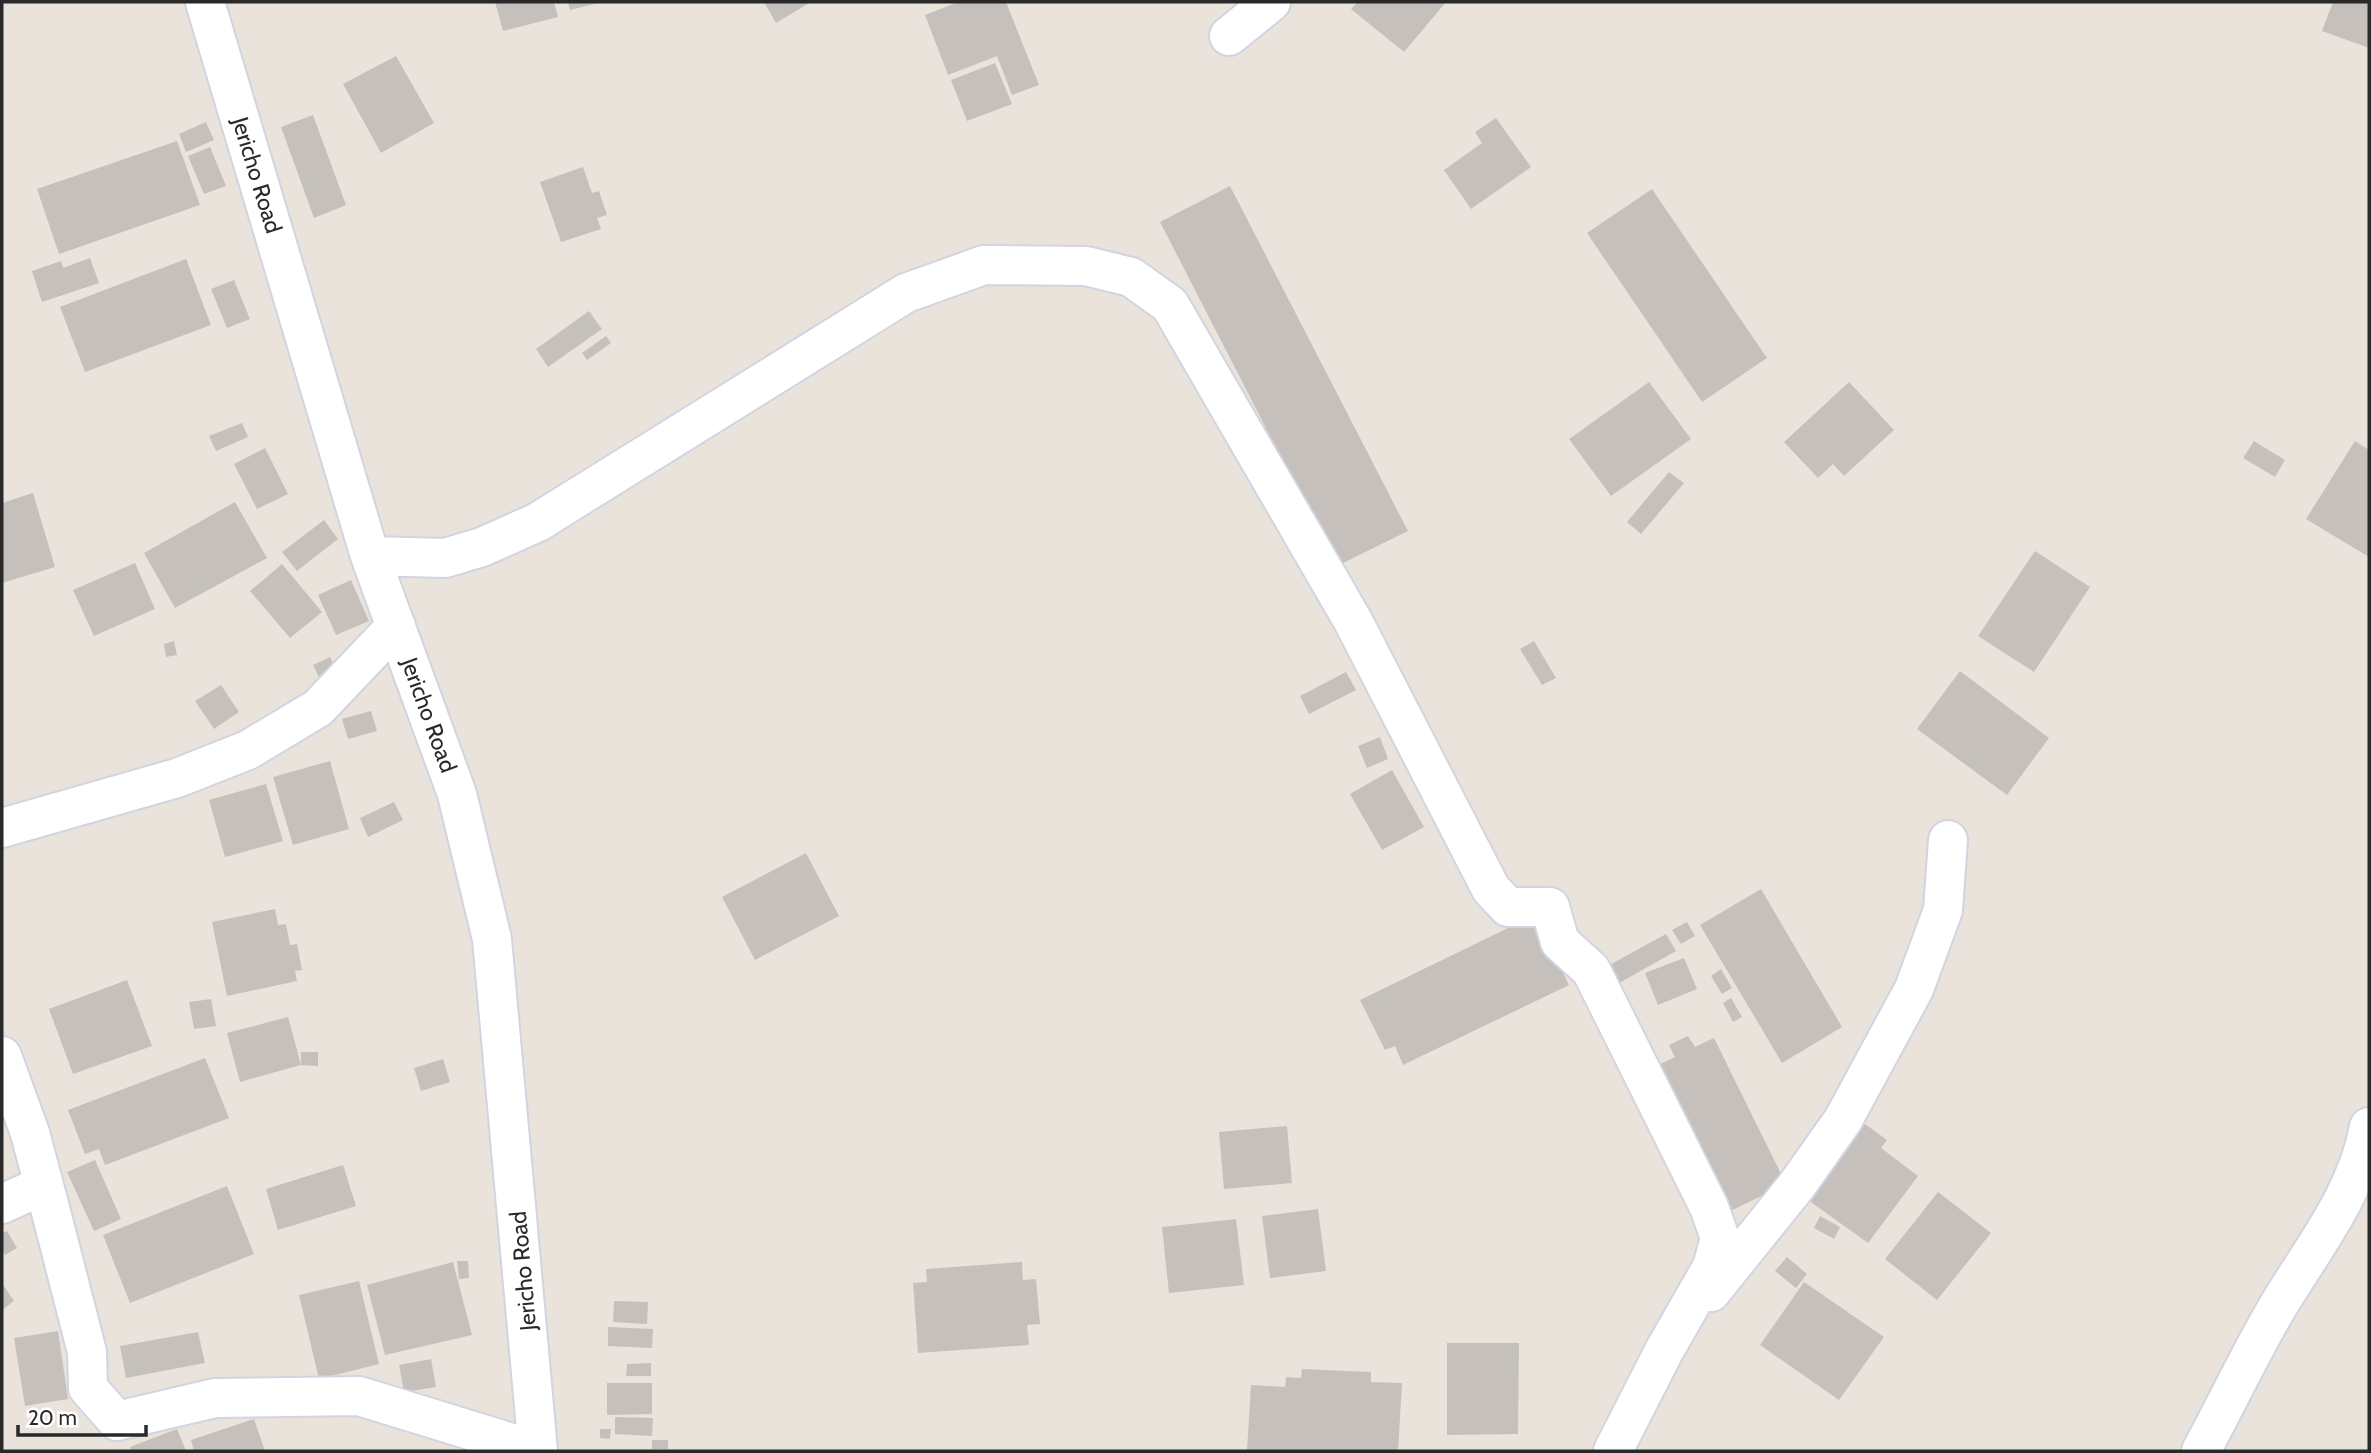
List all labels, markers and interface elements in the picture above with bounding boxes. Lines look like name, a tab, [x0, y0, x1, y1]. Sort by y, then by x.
street label: Jericho Road	[226, 113, 288, 237]
street label: Jericho Road	[395, 653, 463, 776]
street label: Jericho Road	[504, 1210, 542, 1333]
scale bar	[18, 1394, 145, 1438]
text: 20 m	[28, 1405, 77, 1430]

